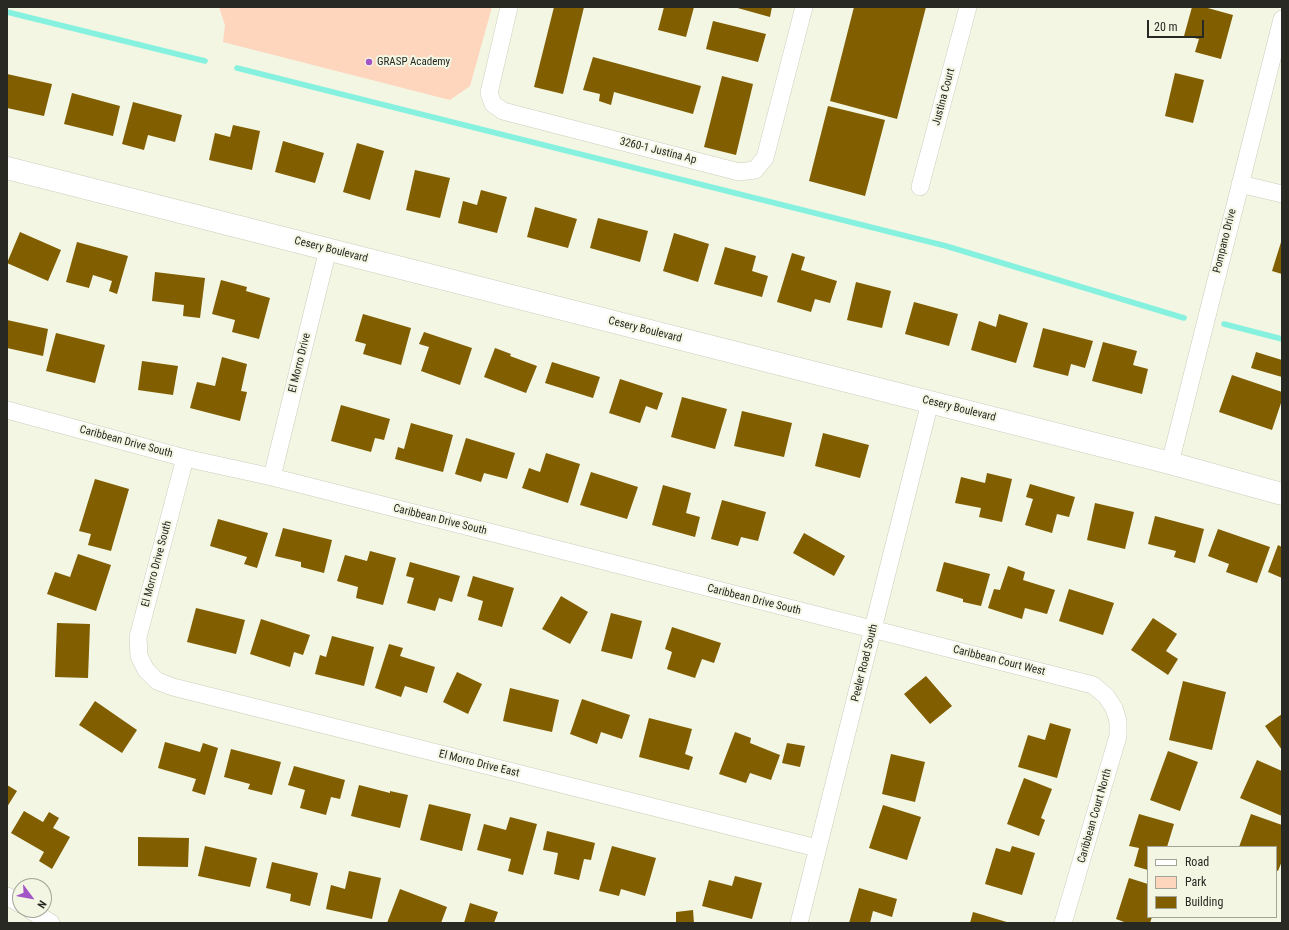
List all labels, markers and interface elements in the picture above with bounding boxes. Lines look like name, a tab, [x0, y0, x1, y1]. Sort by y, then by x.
scale bar	[1149, 12, 1206, 38]
text: 20 m	[1154, 20, 1178, 34]
place label: GRASP Academy	[377, 55, 450, 69]
marker: GRASP Academy	[364, 57, 374, 67]
street label: Justina Court	[930, 67, 958, 127]
street label: 3260-1 Justina Ap	[618, 135, 698, 167]
street label: Pompano Drive	[1211, 207, 1239, 275]
street label: Cesery Boulevard	[293, 235, 369, 265]
street label: Cesery Boulevard	[607, 315, 683, 345]
street label: El Morro Drive	[286, 332, 314, 394]
street label: Cesery Boulevard	[921, 394, 997, 424]
street label: Caribbean Drive South	[78, 423, 174, 461]
street label: Caribbean Drive South	[392, 502, 488, 538]
street label: El Morro Drive South	[139, 520, 175, 608]
street label: Caribbean Drive South	[706, 582, 802, 618]
street label: Peeler Road South	[849, 623, 881, 703]
street label: Caribbean Court West	[951, 643, 1047, 679]
street label: El Morro Drive East	[437, 748, 521, 780]
street label: Caribbean Court North	[1075, 767, 1115, 865]
legend	[1147, 846, 1277, 918]
text: Road	[1185, 855, 1209, 869]
text: Park	[1185, 875, 1206, 889]
north arrow	[12, 878, 52, 918]
text: Building	[1185, 895, 1223, 909]
text: N	[34, 898, 49, 910]

